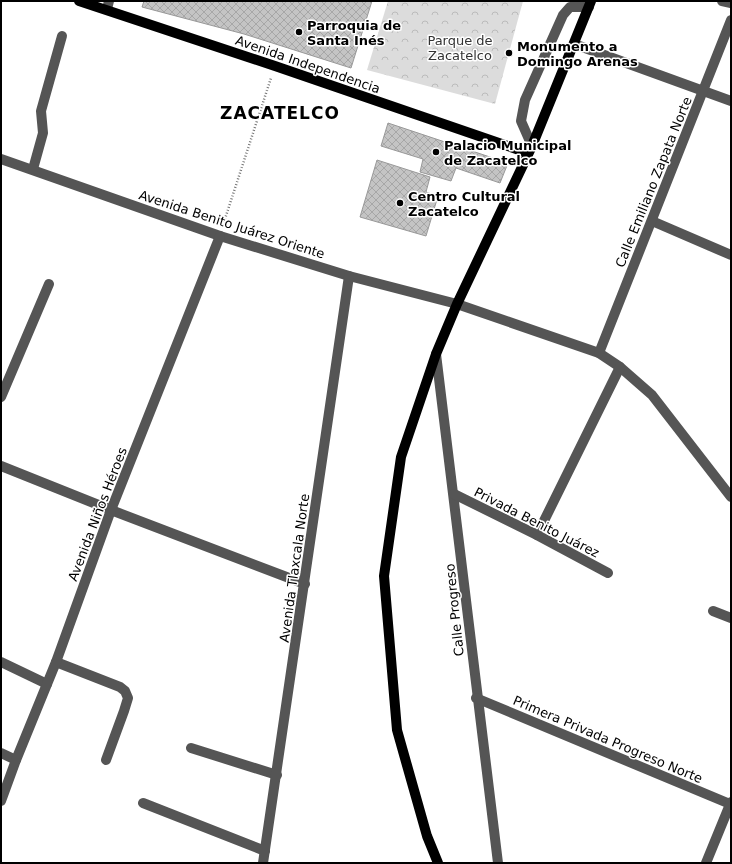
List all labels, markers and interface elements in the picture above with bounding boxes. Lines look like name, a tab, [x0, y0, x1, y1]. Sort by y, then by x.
place label: Parroquia de Santa Inés	[307, 18, 401, 48]
marker: Parroquia de Santa Inés	[294, 27, 304, 37]
street label: Avenida Independencia	[234, 33, 382, 96]
park label: Parque de Zacatelco	[427, 33, 493, 63]
place label: Monumento a Domingo Arenas	[517, 39, 638, 69]
marker: Monumento a Domingo Arenas	[504, 48, 514, 58]
street label: Calle Emiliano Zapata Norte	[612, 95, 695, 270]
district label: ZACATELCO	[220, 103, 340, 123]
place label: Palacio Municipal de Zacatelco	[444, 138, 571, 168]
marker: Palacio Municipal de Zacatelco	[431, 147, 441, 157]
street label: Avenida Benito Juárez Oriente	[137, 187, 327, 262]
place label: Centro Cultural Zacatelco	[408, 189, 520, 219]
marker: Centro Cultural Zacatelco	[395, 198, 405, 208]
street label: Avenida Niños Héroes	[65, 445, 130, 583]
street label: Privada Benito Juárez	[472, 484, 602, 561]
street label: Avenida Tlaxcala Norte	[277, 493, 312, 643]
street label: Calle Progreso	[442, 563, 467, 657]
street label: Primera Privada Progreso Norte	[511, 693, 705, 786]

